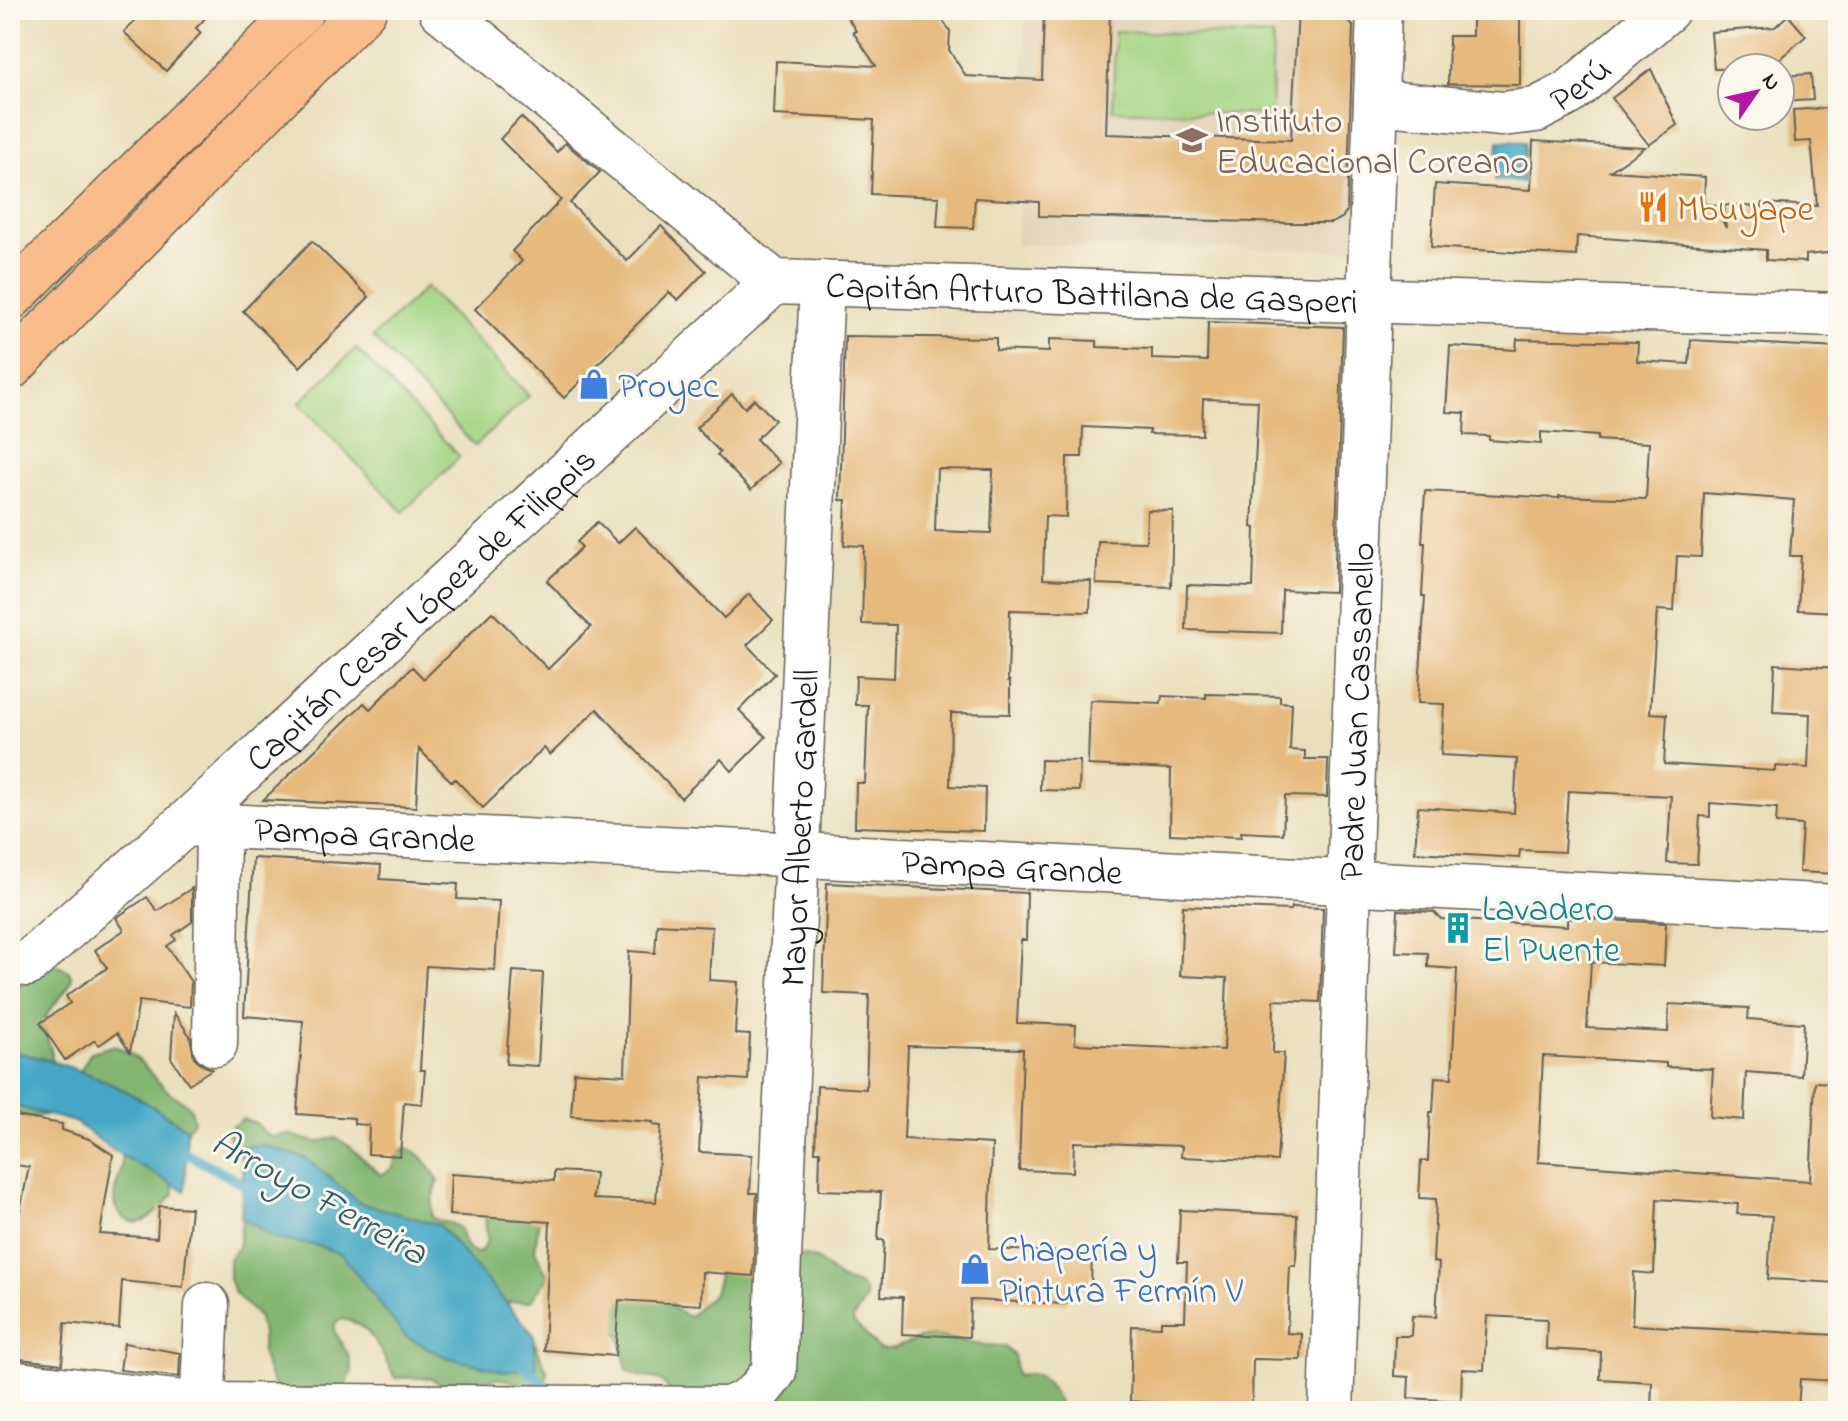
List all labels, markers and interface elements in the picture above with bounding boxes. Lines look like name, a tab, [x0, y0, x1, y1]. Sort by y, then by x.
street label: Perú	[1542, 46, 1625, 129]
north arrow	[1716, 52, 1796, 132]
text: N	[1753, 67, 1788, 98]
place label: Instituto Educacional Coreano	[1216, 97, 1529, 191]
school or university icon: Instituto Educacional Coreano	[1175, 123, 1209, 157]
place label: Mbuyape	[1677, 185, 1814, 238]
restaurant icon: Mbuyape	[1636, 190, 1670, 224]
street label: Capitán Arturo Battilana de Gasperi	[825, 262, 1359, 331]
place label: Proyec	[618, 362, 719, 415]
shop icon: Proyec	[577, 367, 611, 401]
street label: Capitán Cesar López de Filippis	[236, 436, 610, 787]
street label: Padre Juan Cassanello	[1327, 541, 1392, 882]
street label: Mayor Alberto Gardell	[769, 668, 836, 988]
street label: Pampa Grande	[253, 806, 477, 870]
street label: Pampa Grande	[900, 838, 1125, 902]
place label: Lavadero El Puente	[1482, 885, 1621, 979]
building icon: Lavadero El Puente	[1441, 911, 1475, 945]
water label: Arroyo Ferreira	[200, 1117, 437, 1282]
place label: Chapería y Pintura Fermín V	[999, 1226, 1244, 1320]
shop icon: Chapería y Pintura Fermín V	[958, 1252, 992, 1286]

